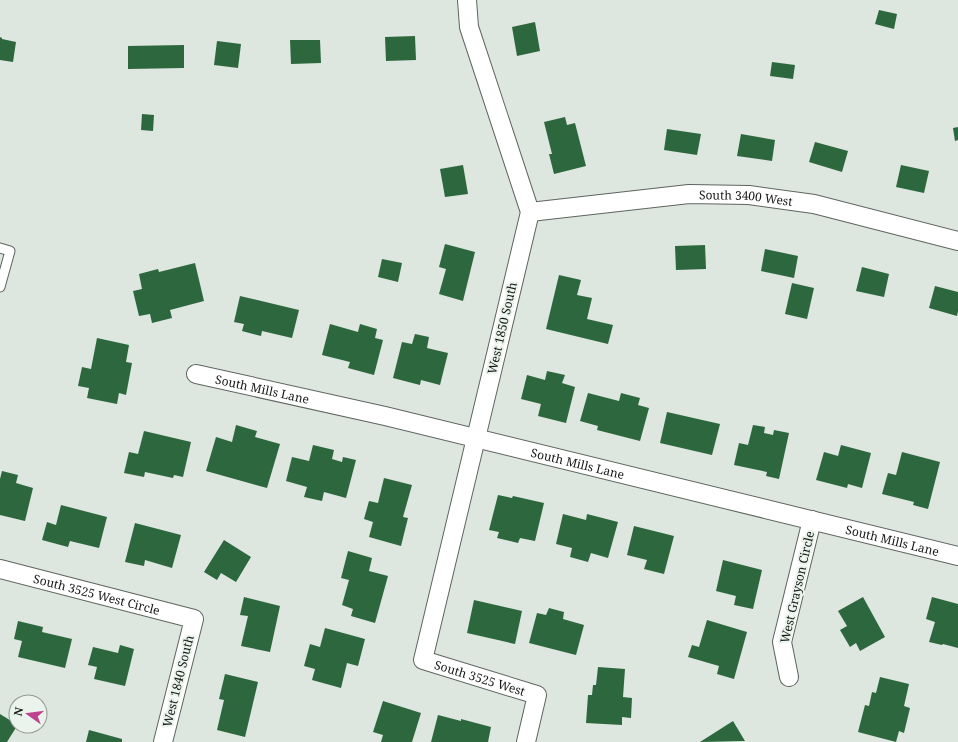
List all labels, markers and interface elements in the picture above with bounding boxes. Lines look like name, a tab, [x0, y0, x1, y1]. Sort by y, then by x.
street label: South 3400 West	[699, 186, 794, 209]
street label: West 1850 South	[483, 280, 521, 376]
street label: South Mills Lane	[214, 370, 311, 407]
street label: South Mills Lane	[529, 443, 626, 483]
street label: South Mills Lane	[844, 520, 941, 560]
street label: West Grayson Circle	[776, 529, 818, 645]
street label: South 3525 West Circle	[32, 569, 162, 618]
street label: West 1840 South	[158, 633, 198, 729]
street label: South 3525 West	[432, 656, 527, 699]
north arrow	[8, 694, 48, 734]
text: N	[9, 705, 26, 717]

